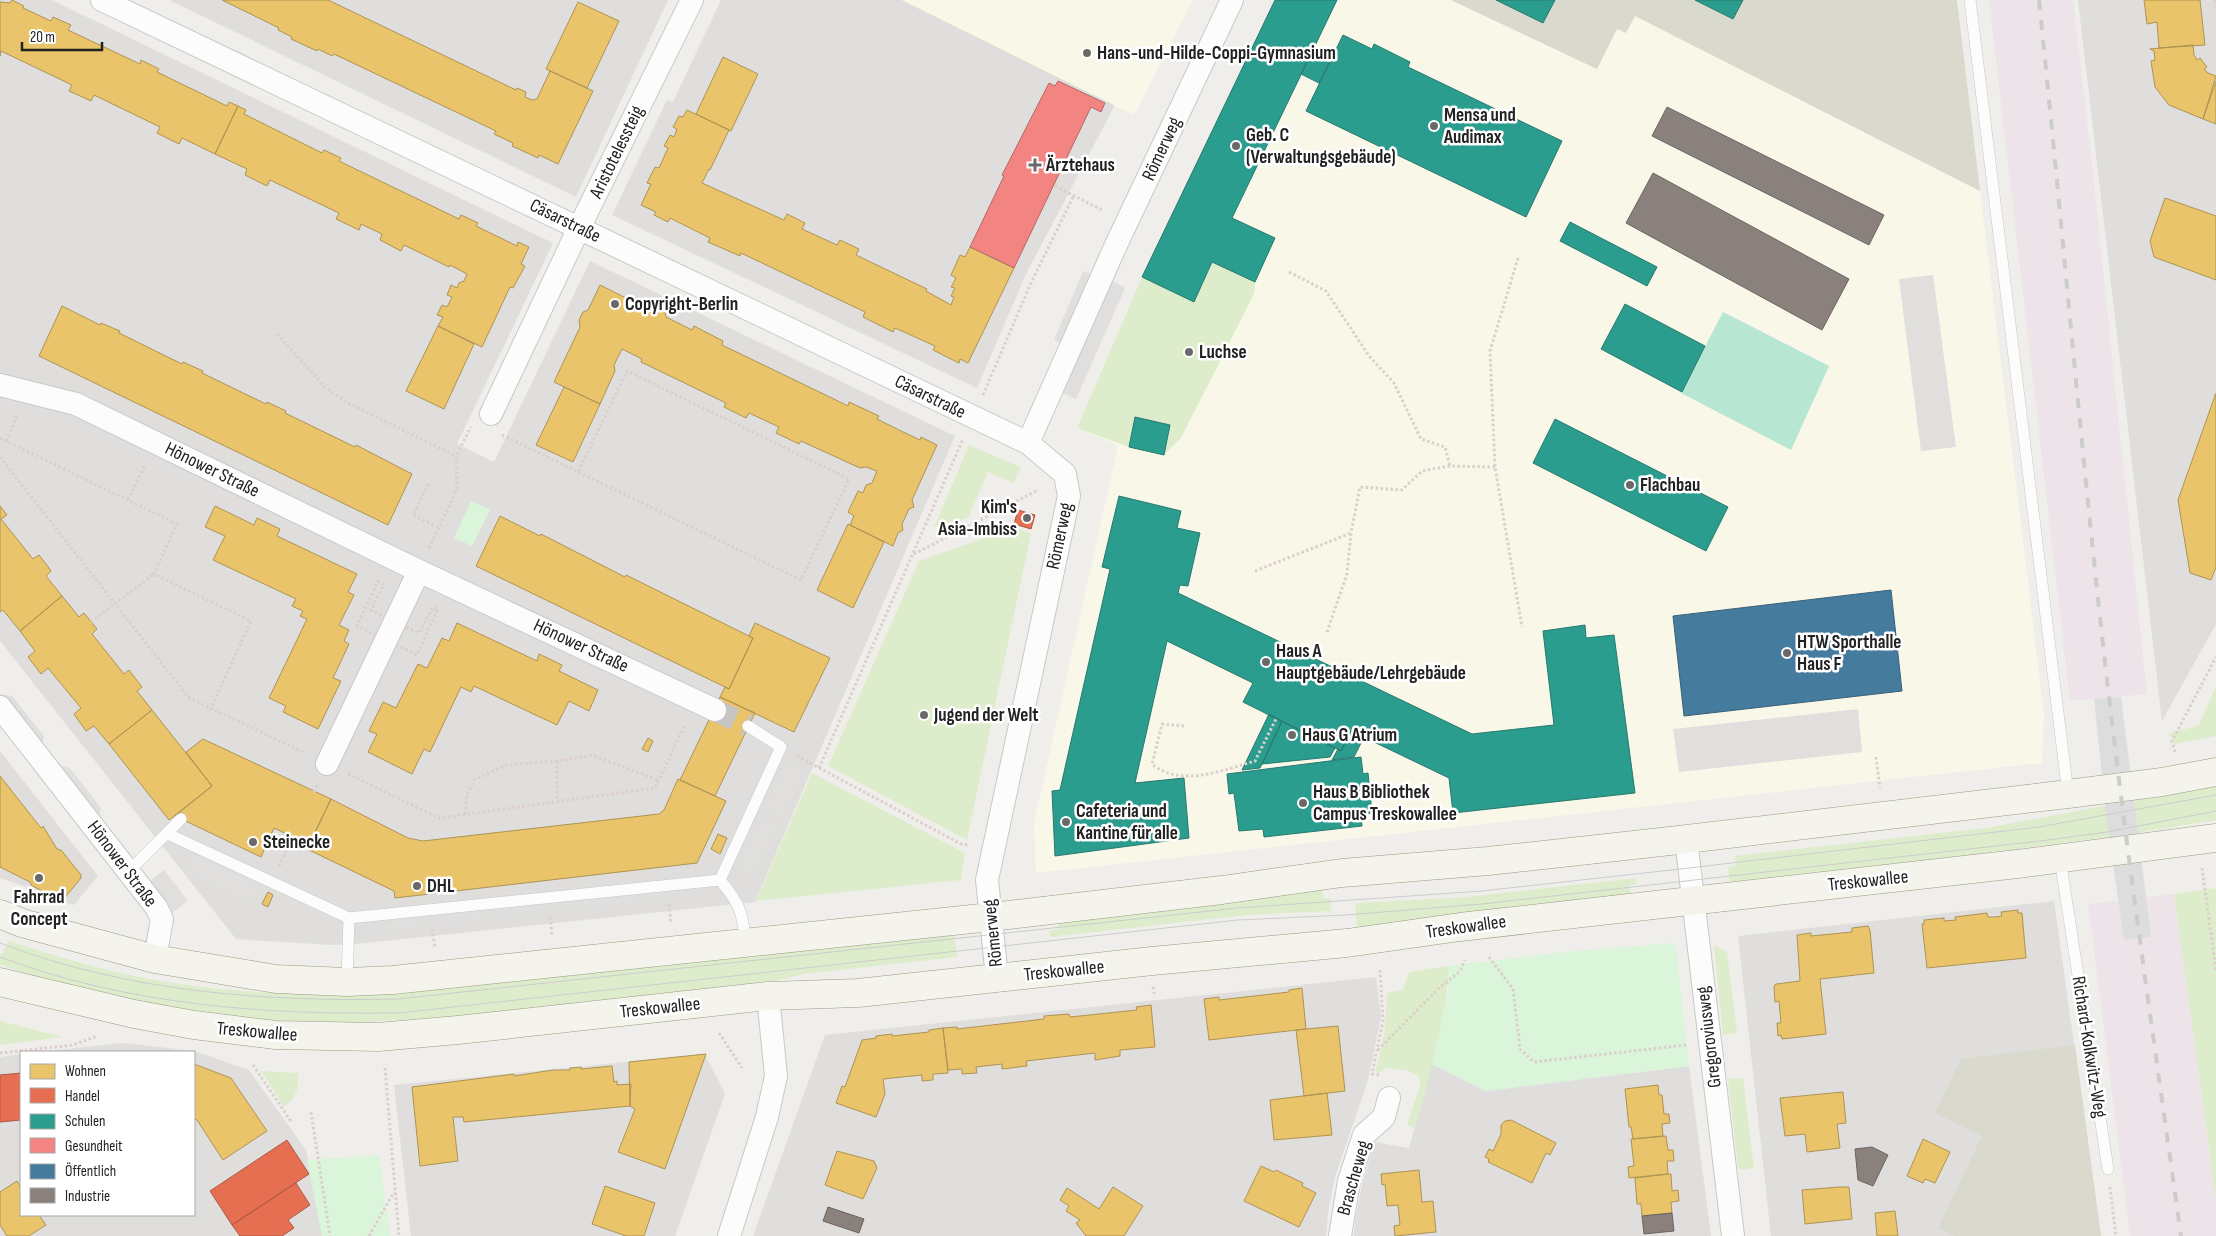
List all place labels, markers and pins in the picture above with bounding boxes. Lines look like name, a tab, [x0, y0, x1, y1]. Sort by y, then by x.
place label: Hans-und-Hilde-Coppi-Gymnasium	[1097, 42, 1336, 65]
marker: Hans-und-Hilde-Coppi-Gymnasium	[1081, 47, 1093, 59]
place label: Mensa und Audimax	[1443, 104, 1516, 149]
marker: Mensa und Audimax	[1428, 120, 1440, 132]
place label: Geb. C (Verwaltungsgebäude)	[1246, 124, 1396, 169]
marker: Geb. C (Verwaltungsgebäude)	[1230, 140, 1242, 152]
place label: Ärztehaus	[1045, 154, 1115, 177]
marker: Ärztehaus	[1028, 158, 1042, 172]
place label: Copyright-Berlin	[625, 293, 738, 316]
marker: Copyright-Berlin	[609, 298, 621, 310]
place label: Luchse	[1199, 341, 1247, 364]
marker: Luchse	[1183, 346, 1195, 358]
place label: Flachbau	[1640, 474, 1700, 497]
marker: Flachbau	[1624, 479, 1636, 491]
place label: Kim's Asia-Imbiss	[937, 496, 1017, 541]
marker: Kim's Asia-Imbiss	[1021, 512, 1033, 524]
place label: HTW Sporthalle Haus F	[1797, 631, 1901, 676]
place label: Haus A Hauptgebäude/Lehrgebäude	[1276, 640, 1466, 685]
marker: HTW Sporthalle Haus F	[1781, 647, 1793, 659]
marker: Haus A Hauptgebäude/Lehrgebäude	[1260, 656, 1272, 668]
place label: Jugend der Welt	[933, 704, 1039, 727]
marker: Jugend der Welt	[918, 709, 930, 721]
place label: Haus G Atrium	[1302, 724, 1397, 747]
marker: Haus G Atrium	[1286, 729, 1298, 741]
place label: Haus B Bibliothek Campus Treskowallee	[1313, 781, 1457, 826]
marker: Haus B Bibliothek Campus Treskowallee	[1297, 797, 1309, 809]
place label: Cafeteria und Kantine für alle	[1076, 800, 1178, 845]
marker: Cafeteria und Kantine für alle	[1060, 816, 1072, 828]
place label: Steinecke	[263, 831, 330, 854]
marker: Steinecke	[247, 836, 259, 848]
marker: Fahrrad Concept	[33, 872, 45, 884]
place label: DHL	[427, 875, 455, 898]
marker: DHL	[411, 880, 423, 892]
place label: Fahrrad Concept	[11, 886, 67, 931]

